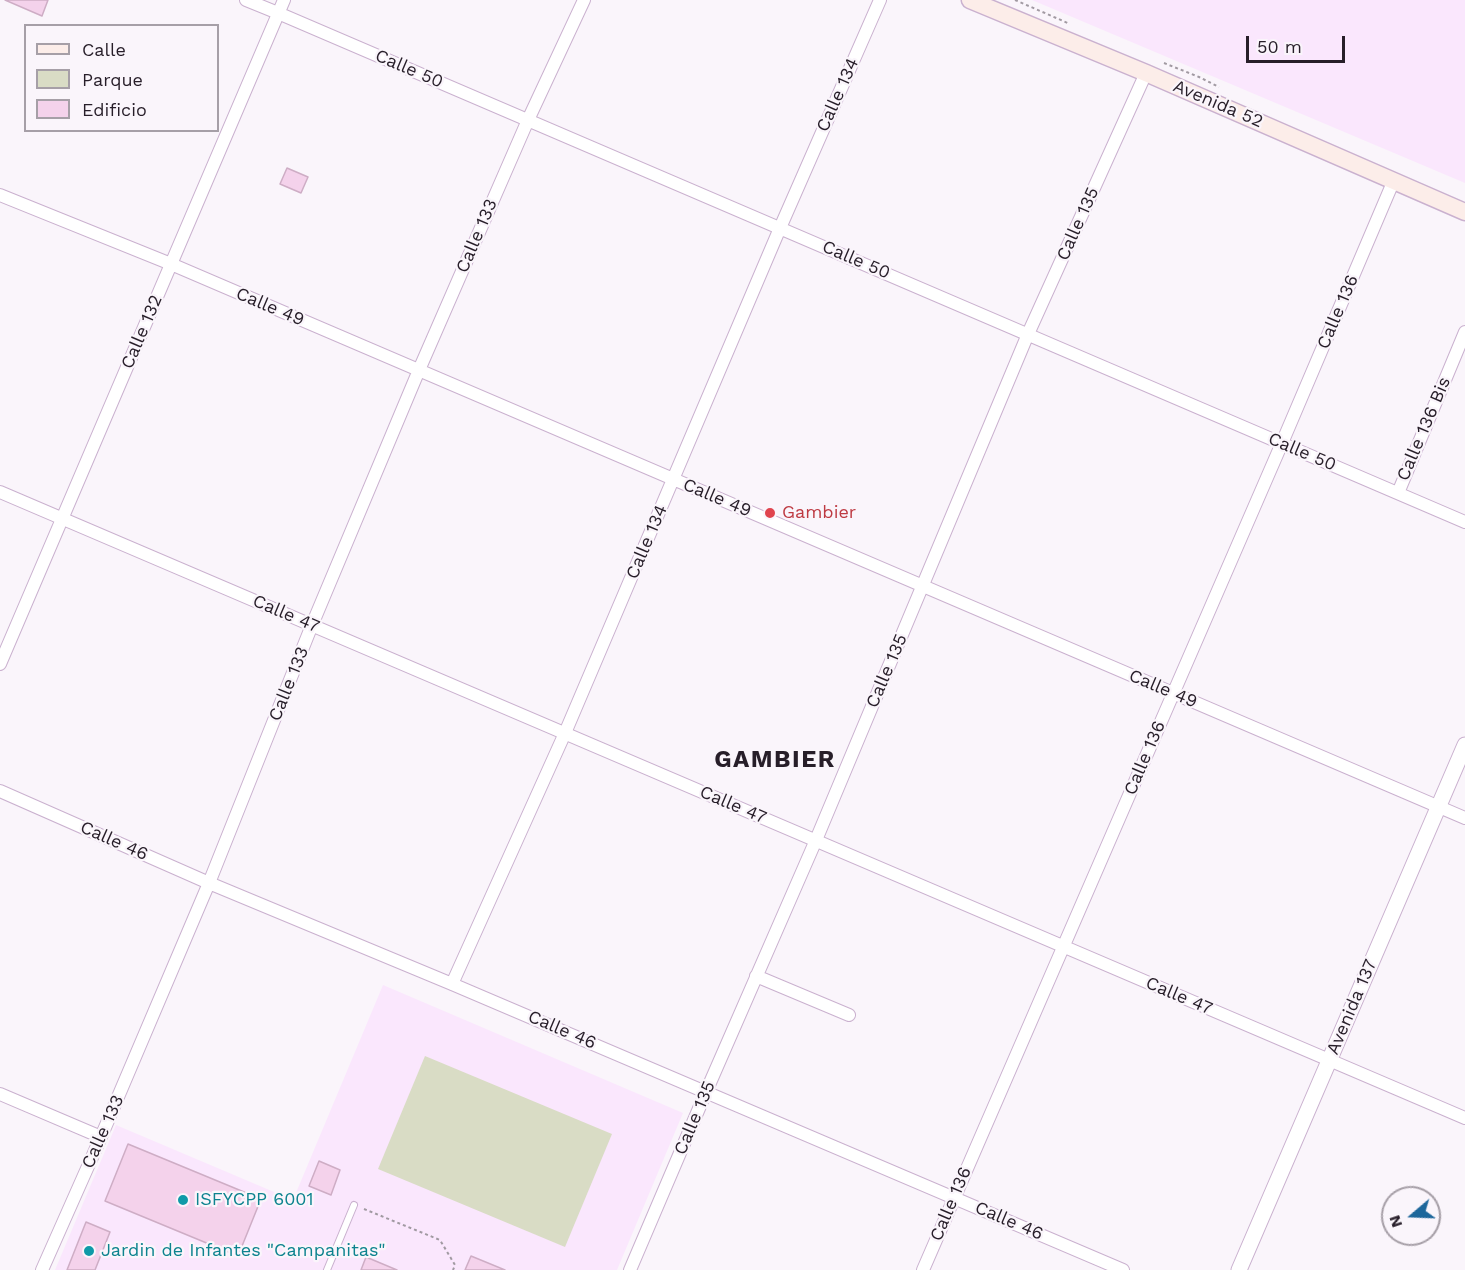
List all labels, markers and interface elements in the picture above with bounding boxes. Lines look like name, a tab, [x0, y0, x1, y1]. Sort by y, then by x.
legend	[24, 24, 219, 132]
scale bar	[1249, 24, 1348, 62]
text: 50 m	[1257, 36, 1302, 57]
text: Calle	[82, 39, 126, 60]
street label: Calle 50	[372, 45, 446, 93]
street label: Calle 134	[812, 55, 864, 135]
text: Parque	[82, 69, 143, 90]
street label: Avenida 52	[1170, 75, 1266, 133]
text: Edificio	[82, 99, 147, 120]
street label: Calle 135	[1052, 184, 1104, 264]
street label: Calle 133	[452, 196, 502, 276]
street label: Calle 50	[819, 236, 893, 284]
street label: Calle 136	[1313, 272, 1363, 352]
street label: Calle 49	[233, 283, 307, 331]
street label: Calle 132	[117, 292, 167, 372]
street label: Calle 136 Bis	[1392, 374, 1456, 484]
street label: Calle 50	[1265, 428, 1339, 476]
street label: Calle 49	[680, 474, 754, 522]
street label: Calle 134	[622, 502, 672, 582]
place label: Gambier	[782, 502, 856, 524]
marker: Gambier	[763, 506, 777, 520]
street label: Calle 47	[249, 590, 323, 638]
street label: Calle 135	[862, 631, 912, 711]
street label: Calle 133	[264, 644, 314, 724]
street label: Calle 49	[1126, 665, 1200, 713]
street label: Calle 136	[1120, 718, 1170, 798]
district label: GAMBIER	[714, 746, 836, 774]
street label: Calle 47	[696, 781, 770, 829]
street label: Calle 46	[77, 816, 151, 866]
street label: Avenida 137	[1322, 956, 1382, 1058]
street label: Calle 47	[1142, 972, 1216, 1020]
street label: Calle 46	[525, 1006, 599, 1054]
street label: Calle 135	[670, 1078, 720, 1158]
street label: Calle 133	[77, 1092, 129, 1172]
street label: Calle 136	[926, 1164, 976, 1244]
north arrow	[1381, 1186, 1441, 1246]
place label: ISFYCPP 6001	[195, 1189, 314, 1211]
marker: ISFYCPP 6001	[176, 1193, 190, 1207]
street label: Calle 46	[972, 1197, 1046, 1245]
text: N	[1384, 1213, 1406, 1230]
place label: Jardin de Infantes "Campanitas"	[101, 1240, 385, 1262]
marker: Jardin de Infantes "Campanitas"	[82, 1244, 96, 1258]

